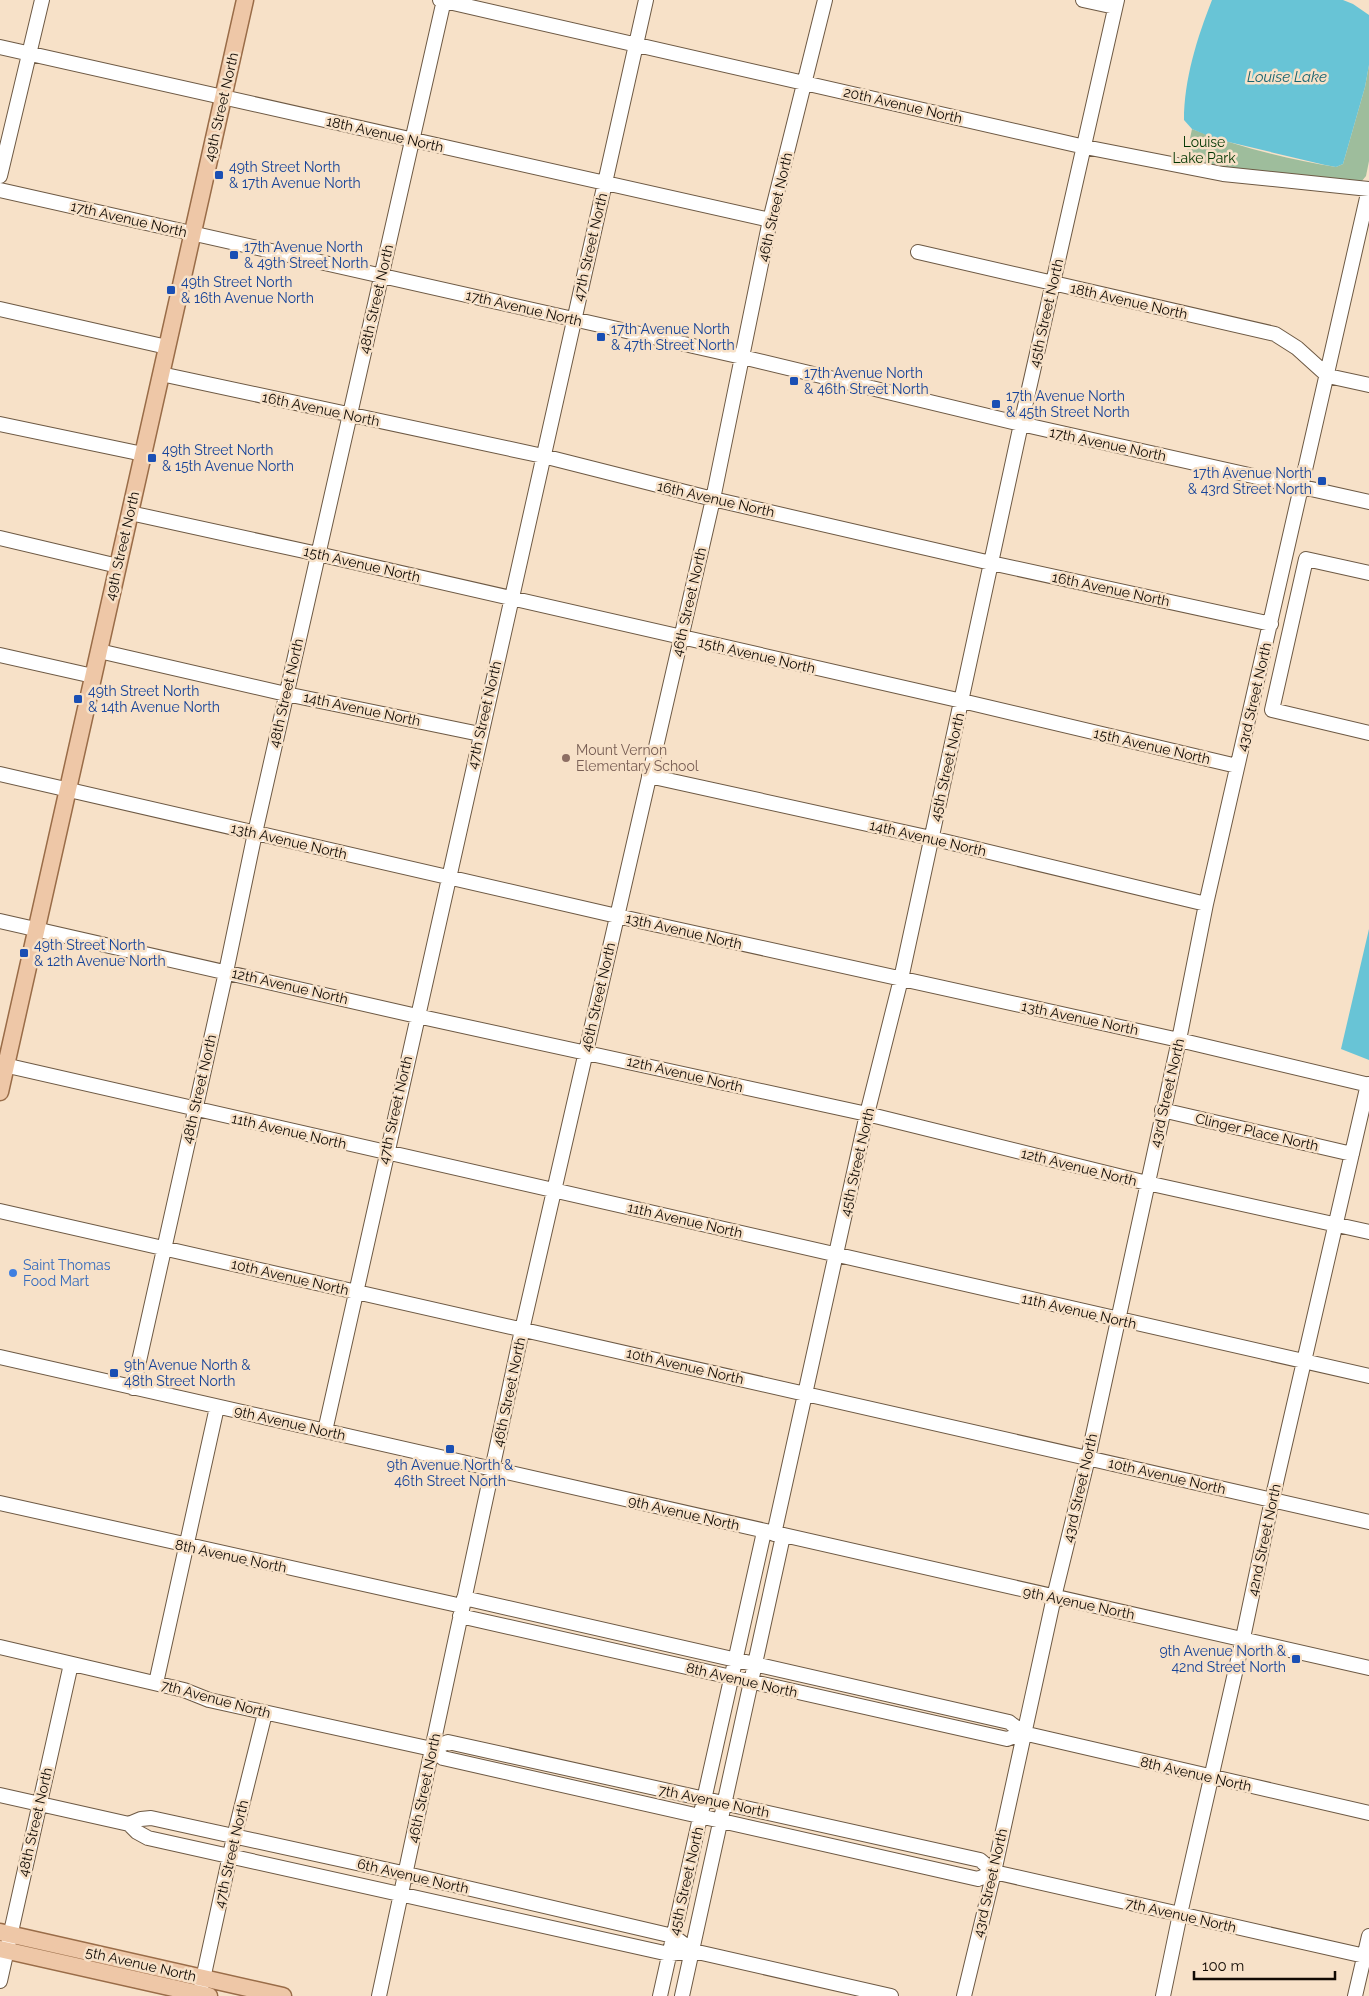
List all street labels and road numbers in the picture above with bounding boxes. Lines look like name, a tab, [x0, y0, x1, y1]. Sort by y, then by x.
street label: 49th Street North	[201, 51, 241, 163]
street label: 20th Avenue North	[842, 84, 964, 126]
street label: 18th Avenue North	[325, 113, 445, 155]
street label: 46th Street North	[755, 151, 795, 263]
street label: 47th Street North	[570, 191, 610, 303]
street label: 17th Avenue North	[69, 198, 189, 240]
street label: 48th Street North	[356, 243, 396, 355]
street label: 45th Street North	[1026, 257, 1066, 369]
street label: 18th Avenue North	[1069, 280, 1189, 322]
street label: 17th Avenue North	[464, 287, 584, 329]
street label: 16th Avenue North	[261, 389, 381, 429]
street label: 17th Avenue North	[1048, 424, 1168, 464]
street label: 16th Avenue North	[656, 478, 776, 520]
street label: 49th Street North	[102, 490, 142, 602]
street label: 15th Avenue North	[302, 543, 422, 585]
street label: 46th Street North	[669, 546, 709, 658]
street label: 16th Avenue North	[1051, 569, 1171, 609]
street label: 15th Avenue North	[697, 634, 817, 676]
street label: 48th Street North	[266, 637, 306, 749]
street label: 43rd Street North	[1234, 641, 1274, 753]
street label: 47th Street North	[464, 659, 504, 771]
street label: 14th Avenue North	[302, 689, 422, 729]
street label: 45th Street North	[927, 711, 967, 823]
street label: 15th Avenue North	[1092, 725, 1212, 767]
street label: 14th Avenue North	[868, 817, 988, 859]
street label: 13th Avenue North	[229, 820, 349, 862]
street label: 13th Avenue North	[624, 910, 744, 952]
street label: 46th Street North	[578, 941, 618, 1053]
street label: 12th Avenue North	[230, 965, 350, 1007]
street label: 13th Avenue North	[1020, 998, 1140, 1038]
street label: 48th Street North	[179, 1033, 219, 1145]
street label: 43rd Street North	[1147, 1037, 1187, 1149]
street label: 12th Avenue North	[625, 1053, 745, 1095]
street label: 47th Street North	[375, 1054, 415, 1166]
street label: 45th Street North	[837, 1106, 877, 1218]
street label: 11th Avenue North	[230, 1110, 348, 1152]
street label: Clinger Place North	[1194, 1110, 1320, 1154]
street label: 12th Avenue North	[1019, 1145, 1139, 1189]
street label: 11th Avenue North	[626, 1199, 744, 1241]
street label: 10th Avenue North	[230, 1256, 350, 1298]
street label: 11th Avenue North	[1020, 1290, 1138, 1332]
street label: 46th Street North	[490, 1336, 528, 1448]
street label: 10th Avenue North	[625, 1345, 745, 1387]
street label: 9th Avenue North	[233, 1402, 347, 1444]
street label: 43rd Street North	[1060, 1432, 1100, 1544]
street label: 10th Avenue North	[1107, 1455, 1227, 1497]
street label: 42nd Street North	[1244, 1482, 1284, 1598]
street label: 9th Avenue North	[627, 1492, 741, 1534]
street label: 8th Avenue North	[174, 1536, 288, 1576]
street label: 9th Avenue North	[1022, 1583, 1136, 1623]
street label: 8th Avenue North	[685, 1659, 799, 1701]
street label: 7th Avenue North	[159, 1677, 273, 1721]
street label: 46th Street North	[405, 1732, 443, 1844]
street label: 8th Avenue North	[1139, 1753, 1253, 1795]
street label: 48th Street North	[15, 1766, 55, 1878]
street label: 7th Avenue North	[657, 1781, 771, 1821]
street label: 47th Street North	[211, 1798, 251, 1910]
street label: 45th Street North	[666, 1825, 706, 1937]
street label: 43rd Street North	[970, 1827, 1010, 1939]
street label: 6th Avenue North	[356, 1855, 470, 1897]
street label: 7th Avenue North	[1124, 1894, 1238, 1936]
street label: 5th Avenue North	[84, 1943, 198, 1985]

